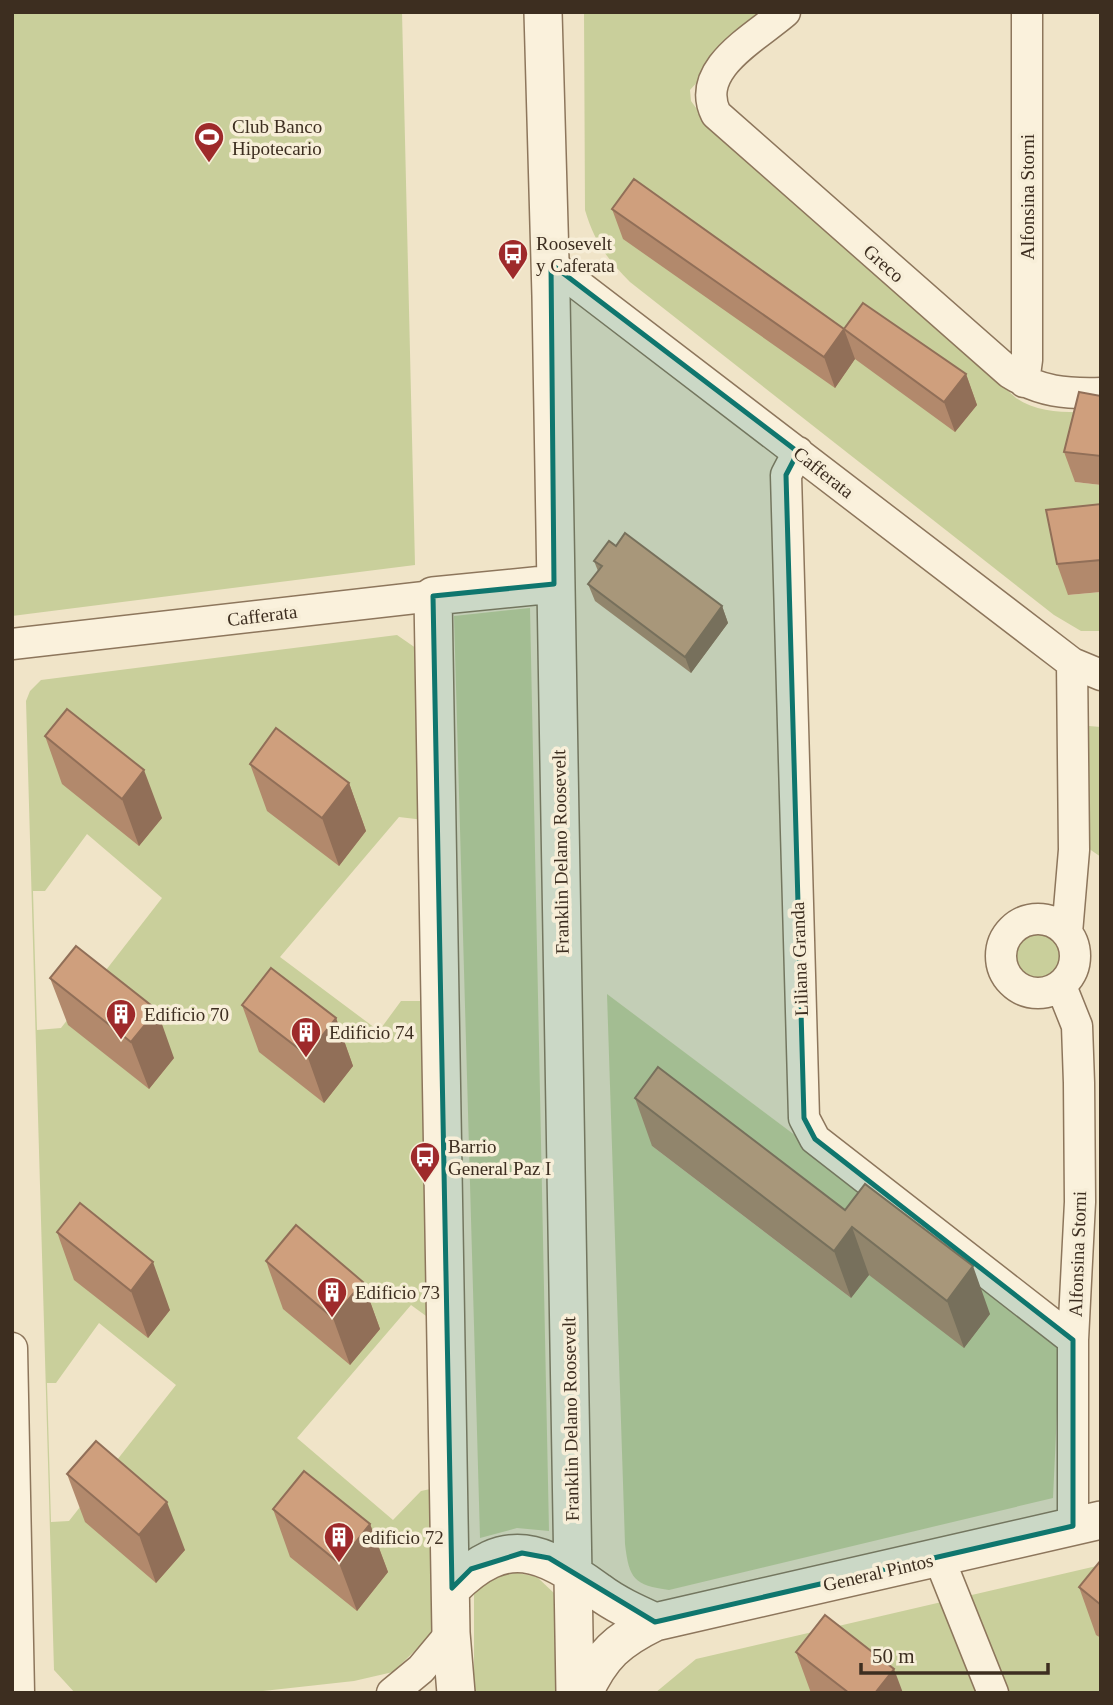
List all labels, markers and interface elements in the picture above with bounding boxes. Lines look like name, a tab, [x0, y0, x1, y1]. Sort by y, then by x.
place label: Club Banco Hipotecario	[232, 116, 322, 159]
sports icon: Club Banco Hipotecario	[192, 120, 226, 164]
street label: Alfonsina Storni	[1017, 134, 1038, 260]
place label: Roosevelt y Caferata	[536, 233, 615, 276]
bus stop icon: Roosevelt y Caferata	[496, 237, 530, 281]
street label: Greco	[859, 240, 908, 287]
street label: Cafferata	[790, 442, 858, 503]
street label: Cafferata	[226, 601, 299, 630]
street label: Franklin Delano Roosevelt	[548, 749, 573, 955]
street label: Liliana Granda	[787, 901, 812, 1017]
building icon: Edificio 70	[104, 997, 138, 1041]
place label: Edificio 70	[144, 1004, 229, 1025]
building icon: Edificio 74	[289, 1015, 323, 1059]
place label: Edificio 74	[329, 1022, 414, 1043]
place label: Barrio General Paz I	[448, 1136, 551, 1179]
bus stop icon: Barrio General Paz I	[408, 1140, 442, 1184]
street label: Alfonsina Storni	[1065, 1191, 1090, 1317]
building icon: Edificio 73	[315, 1275, 349, 1319]
place label: Edificio 73	[355, 1282, 440, 1303]
street label: Franklin Delano Roosevelt	[558, 1316, 583, 1522]
building icon: edificio 72	[322, 1520, 356, 1564]
place label: edificio 72	[362, 1527, 444, 1548]
street label: General Pintos	[821, 1550, 935, 1595]
scale bar	[861, 1632, 1048, 1676]
text: 50 m	[872, 1644, 915, 1668]

